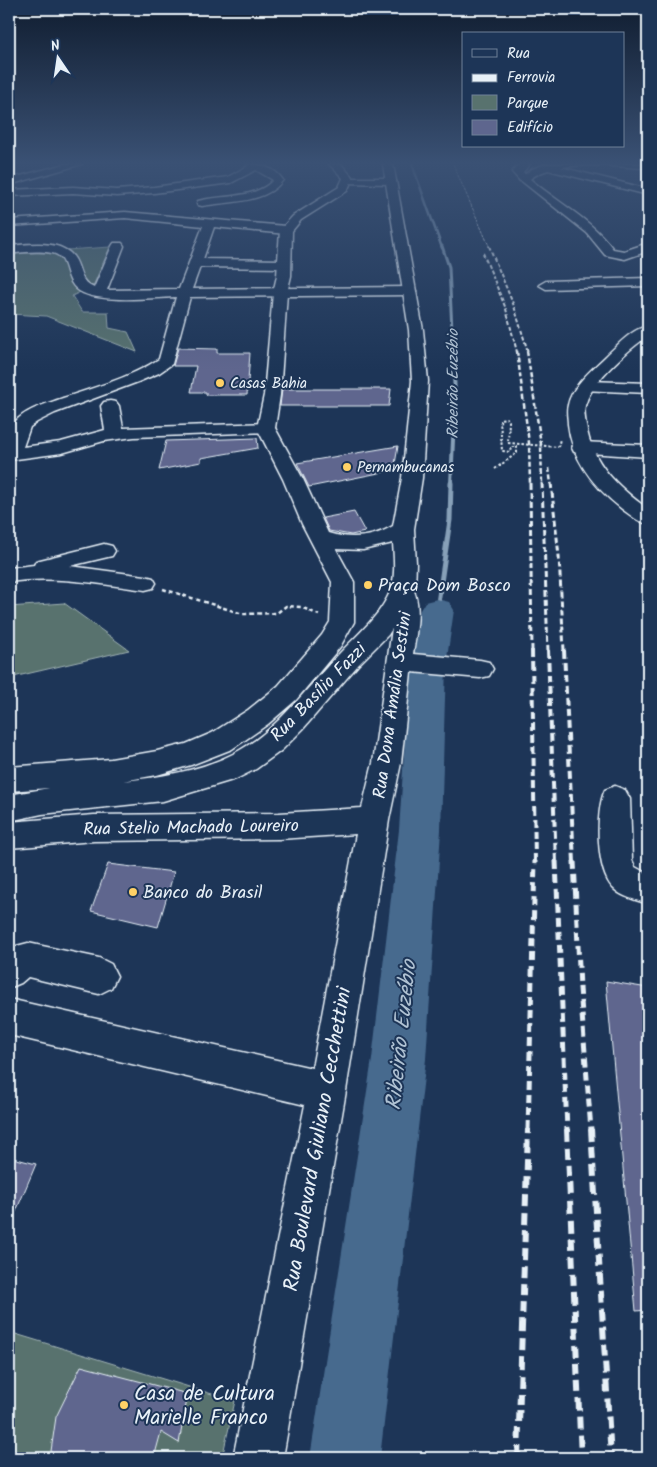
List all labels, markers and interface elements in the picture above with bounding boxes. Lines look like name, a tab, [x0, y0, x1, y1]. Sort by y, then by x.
north arrow	[32, 32, 82, 82]
legend	[462, 32, 624, 148]
text: N	[49, 35, 62, 58]
text: Rua	[507, 42, 530, 66]
text: Ferrovia	[507, 66, 555, 90]
text: Parque	[507, 92, 548, 116]
text: Edifício	[507, 116, 553, 140]
water label: Ribeirão Euzébio	[441, 327, 466, 439]
place label: Casas Bahia	[230, 372, 307, 396]
marker: Casas Bahia	[214, 377, 226, 389]
place label: Pernambucanas	[357, 456, 455, 480]
marker: Pernambucanas	[341, 461, 353, 473]
place label: Praça Dom Bosco	[378, 572, 511, 601]
marker: Praça Dom Bosco	[362, 579, 374, 591]
street label: Rua Dona Amália Sestini	[366, 609, 421, 801]
street label: Rua Basílio Fazzi	[264, 636, 375, 749]
street label: Rua Stelio Machado Loureiro	[83, 812, 299, 845]
place label: Banco do Brasil	[143, 879, 263, 908]
marker: Banco do Brasil	[127, 886, 139, 898]
water label: Ribeirão Euzébio	[377, 956, 428, 1112]
street label: Rua Boulevard Giuliano Cecchettini	[275, 983, 362, 1294]
place label: Casa de Cultura Marielle Franco	[134, 1378, 275, 1435]
marker: Casa de Cultura Marielle Franco	[118, 1399, 130, 1411]

